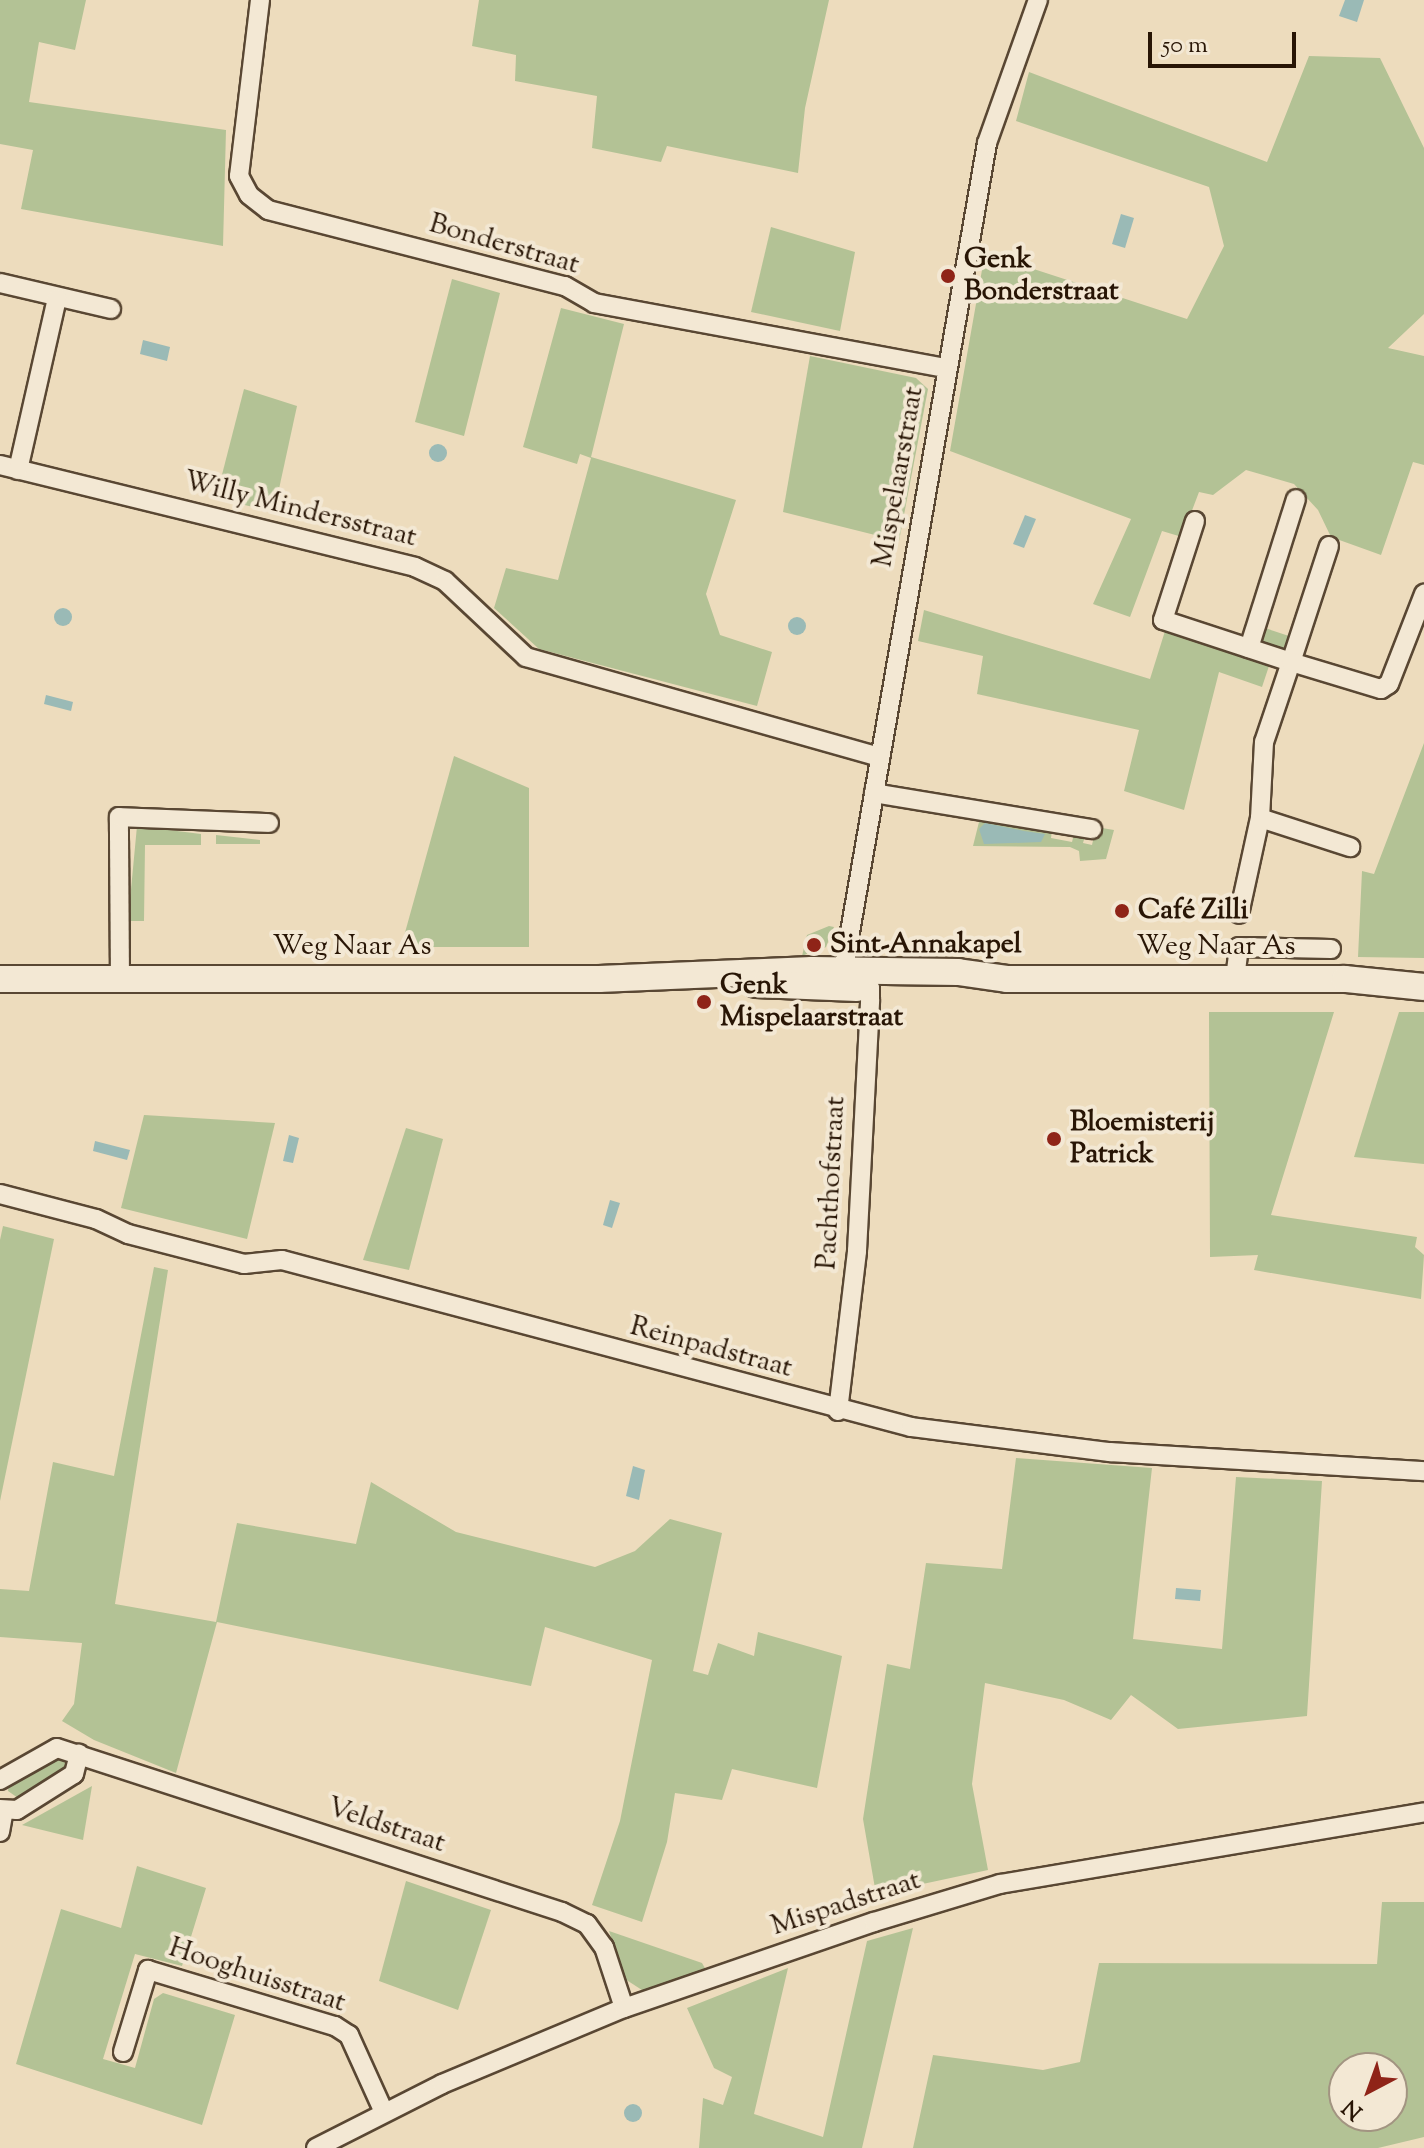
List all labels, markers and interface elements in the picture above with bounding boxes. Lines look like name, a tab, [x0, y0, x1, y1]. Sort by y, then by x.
scale bar	[1152, 16, 1300, 66]
text: 50 m	[1162, 29, 1208, 63]
street label: Bonderstraat	[425, 208, 583, 282]
place label: Genk Bonderstraat	[964, 243, 1119, 309]
marker: Genk Bonderstraat	[939, 267, 957, 285]
street label: Mispelaarstraat	[867, 384, 931, 570]
street label: Willy Mindersstraat	[180, 465, 420, 555]
place label: Café Zilli	[1138, 894, 1248, 928]
marker: Café Zilli	[1113, 902, 1131, 920]
place label: Sint-Annakapel	[830, 928, 1022, 962]
street label: Weg Naar As	[273, 930, 431, 964]
street label: Weg Naar As	[1137, 930, 1295, 964]
marker: Sint-Annakapel	[805, 936, 823, 954]
place label: Genk Mispelaarstraat	[720, 969, 903, 1035]
marker: Genk Mispelaarstraat	[695, 993, 713, 1011]
street label: Pachthofstraat	[811, 1095, 853, 1271]
place label: Bloemisterij Patrick	[1070, 1106, 1214, 1172]
marker: Bloemisterij Patrick	[1045, 1130, 1063, 1148]
street label: Reinpadstraat	[626, 1310, 796, 1386]
street label: Veldstraat	[323, 1791, 449, 1861]
street label: Mispadstraat	[767, 1864, 925, 1944]
street label: Hooghuisstraat	[164, 1932, 350, 2020]
north arrow	[1328, 2052, 1408, 2132]
text: N	[1336, 2091, 1371, 2126]

